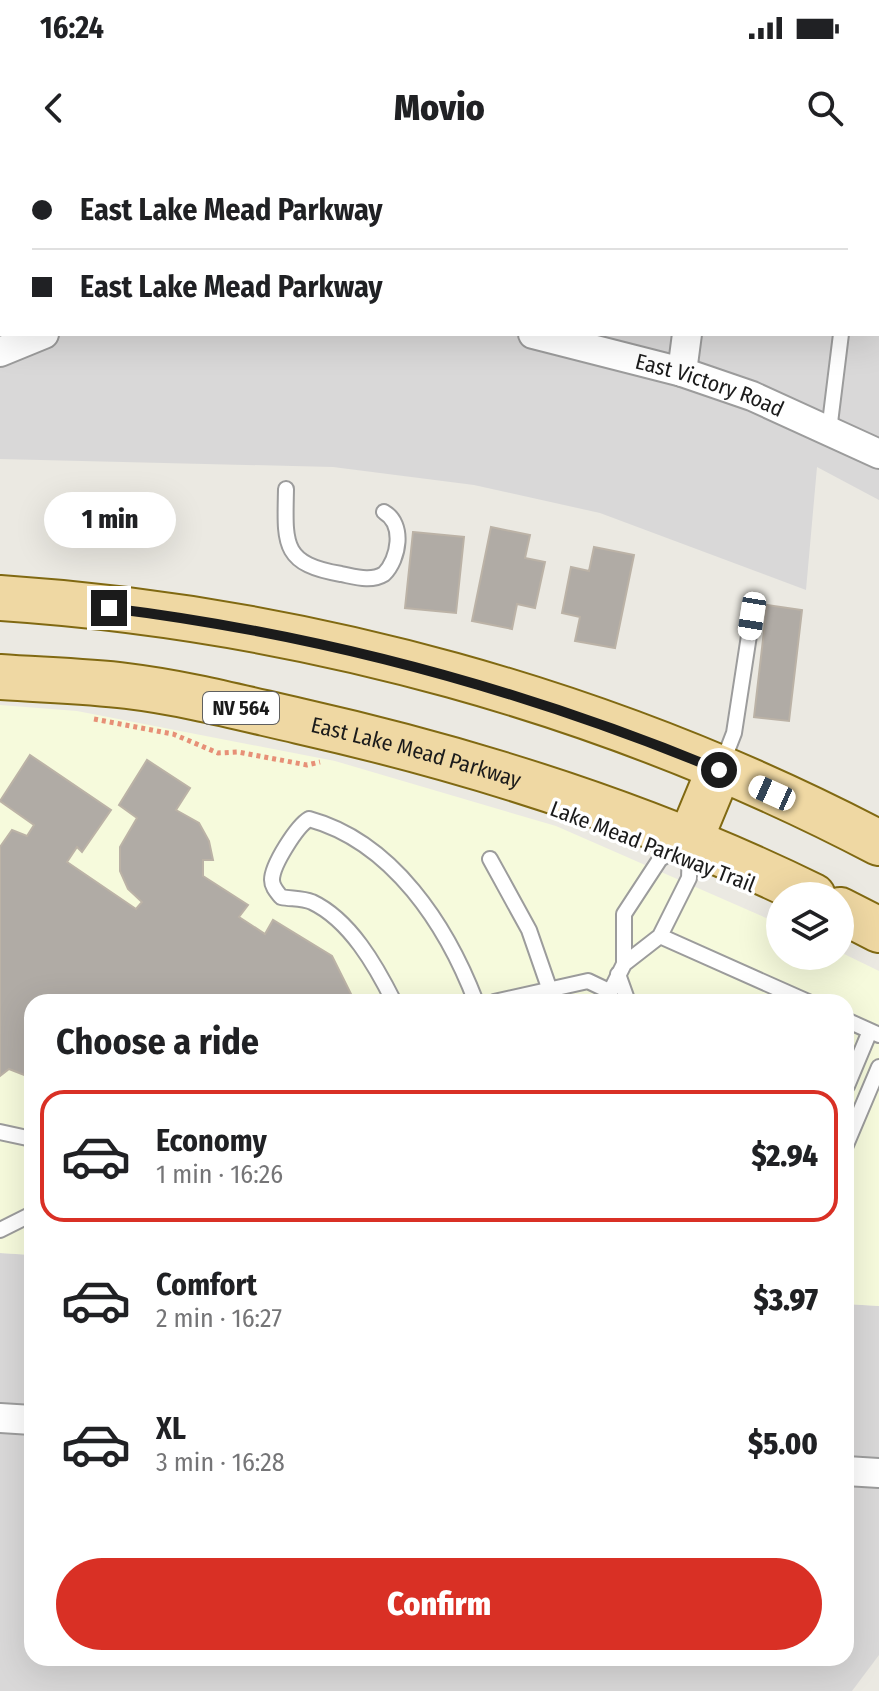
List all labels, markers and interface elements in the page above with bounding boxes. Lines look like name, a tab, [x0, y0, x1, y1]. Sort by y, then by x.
text: 16:24	[40, 10, 104, 46]
icon: back	[32, 86, 76, 130]
text: Movio	[394, 86, 485, 130]
icon: search	[803, 86, 847, 130]
text: East Lake Mead Parkway	[80, 192, 383, 228]
text: East Lake Mead Parkway	[80, 269, 383, 305]
street label: East Victory Road	[633, 348, 788, 423]
callout: 1 min	[43, 492, 175, 548]
text: 1 min	[82, 504, 138, 535]
route end	[91, 590, 127, 626]
car	[736, 590, 768, 642]
road number: NV 564	[203, 692, 279, 724]
street label: East Lake Mead Parkway	[308, 711, 525, 794]
route start	[701, 752, 737, 788]
car	[745, 772, 799, 814]
street label: Lake Mead Parkway Trail	[546, 795, 759, 898]
map controls	[766, 882, 854, 970]
button: layers	[766, 882, 854, 970]
text: Choose a ride	[56, 1020, 259, 1064]
icon: car	[60, 1120, 132, 1192]
text: Economy	[156, 1123, 267, 1159]
text: $2.94	[751, 1138, 818, 1174]
text: 1 min · 16:26	[156, 1159, 283, 1190]
icon: car	[60, 1264, 132, 1336]
text: Comfort	[156, 1267, 257, 1303]
text: $3.97	[754, 1282, 818, 1318]
text: 2 min · 16:27	[156, 1303, 282, 1334]
icon: car	[60, 1408, 132, 1480]
text: XL	[156, 1411, 186, 1447]
text: $5.00	[748, 1426, 818, 1462]
text: 3 min · 16:28	[156, 1447, 285, 1478]
button: Confirm	[56, 1558, 822, 1650]

